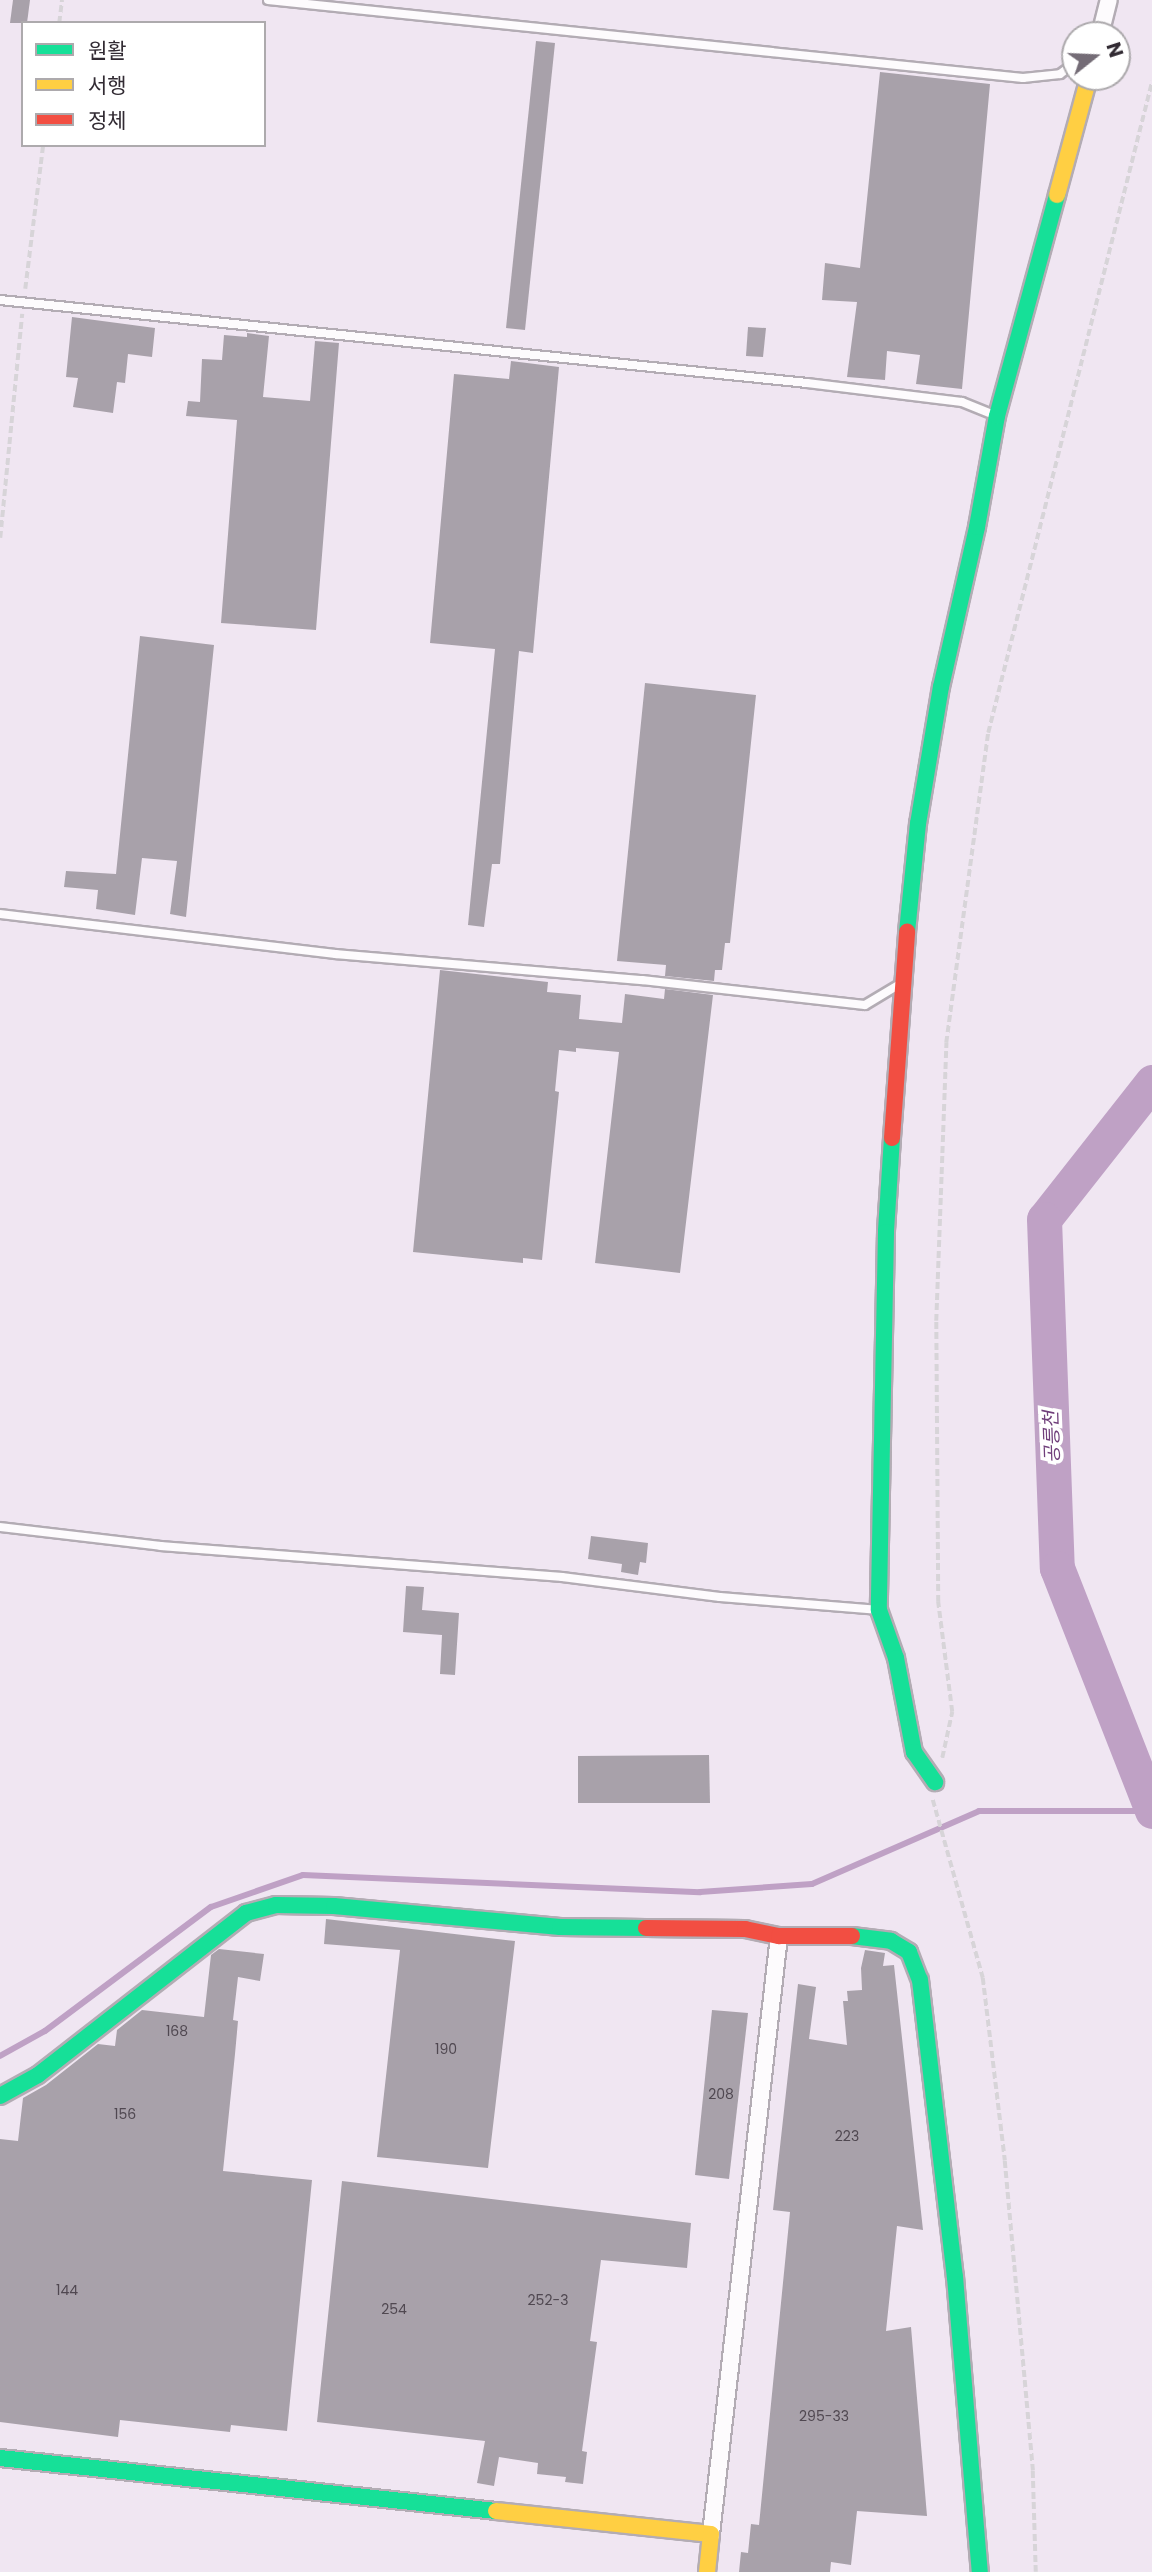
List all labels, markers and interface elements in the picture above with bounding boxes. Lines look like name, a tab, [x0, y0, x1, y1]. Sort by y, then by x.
legend	[21, 21, 266, 147]
north arrow	[1061, 21, 1131, 91]
text: 원활	[88, 36, 127, 65]
text: N	[1099, 39, 1130, 61]
text: 서행	[88, 71, 127, 100]
text: 정체	[88, 106, 127, 135]
water label: 공릉천	[1040, 1410, 1064, 1464]
house number: 168	[166, 2023, 188, 2039]
house number: 190	[435, 2041, 457, 2057]
house number: 208	[708, 2086, 734, 2102]
house number: 156	[114, 2106, 136, 2122]
house number: 223	[835, 2128, 859, 2144]
house number: 144	[56, 2282, 78, 2298]
house number: 252-3	[528, 2292, 568, 2308]
house number: 254	[381, 2301, 407, 2317]
house number: 295-33	[799, 2408, 849, 2424]

